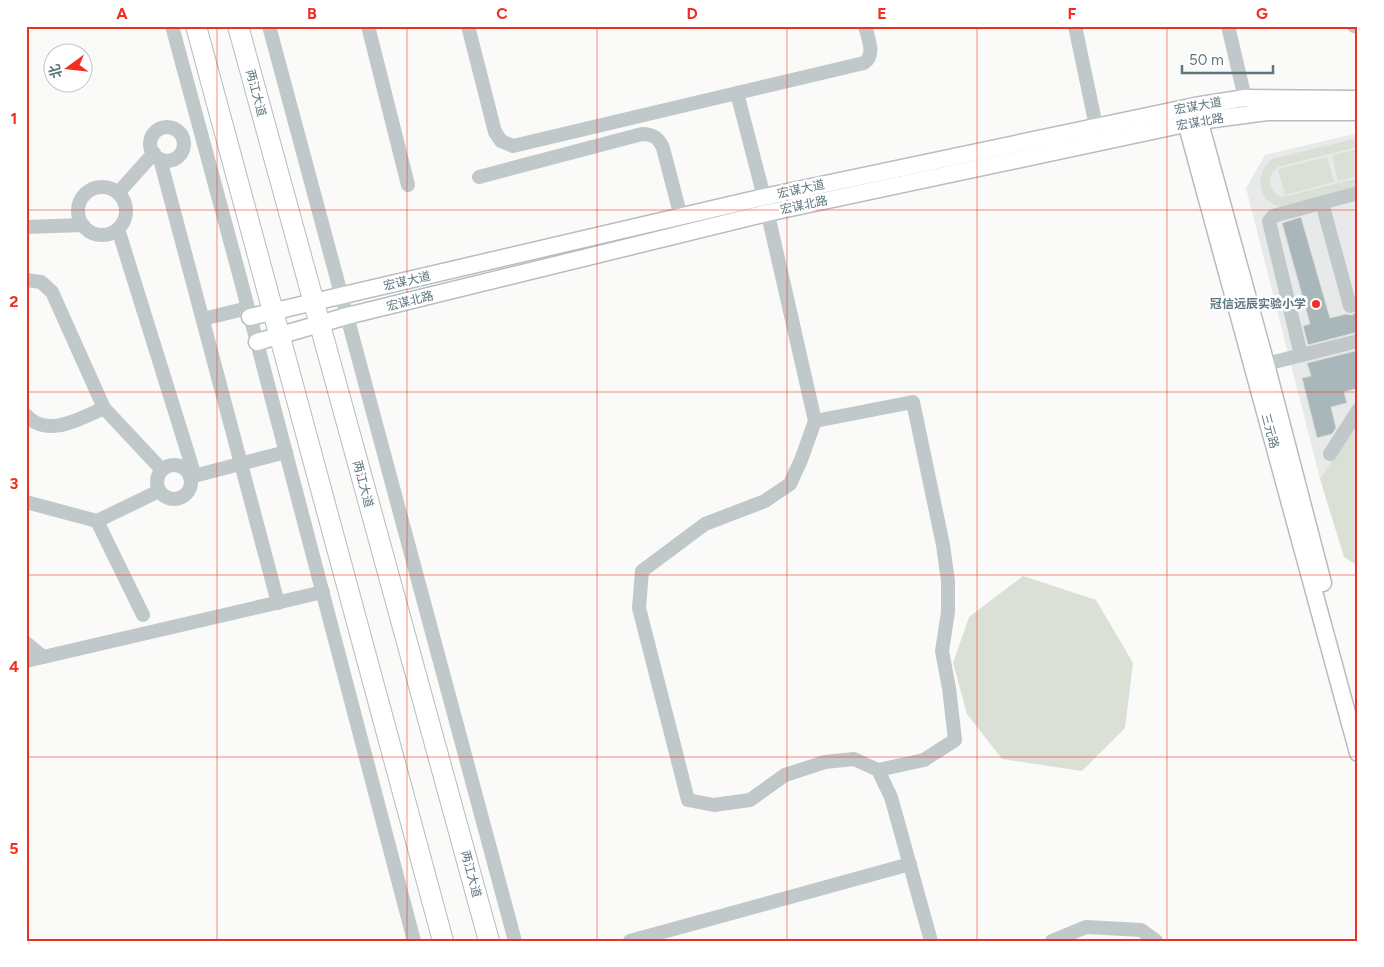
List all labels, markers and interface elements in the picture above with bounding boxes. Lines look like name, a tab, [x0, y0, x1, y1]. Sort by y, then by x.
text: A	[116, 4, 128, 23]
text: B	[307, 4, 317, 23]
text: C	[496, 4, 508, 23]
text: D	[686, 4, 698, 23]
text: E	[877, 4, 887, 23]
text: F	[1068, 4, 1077, 23]
text: G	[1256, 4, 1268, 23]
north arrow	[42, 42, 92, 92]
scale bar	[1182, 42, 1273, 74]
text: 50 m	[1189, 51, 1224, 69]
text: 北	[46, 62, 66, 80]
street label: 两江大道	[243, 68, 269, 118]
street label: 宏谋大道	[1173, 95, 1223, 117]
text: 1	[11, 109, 17, 128]
street label: 宏谋北路	[1175, 111, 1225, 133]
street label: 宏谋大道	[776, 177, 826, 201]
street label: 宏谋北路	[779, 193, 829, 217]
street label: 宏谋大道	[382, 269, 432, 293]
street label: 宏谋北路	[385, 288, 435, 314]
text: 2	[9, 292, 19, 311]
place label: 冠信远辰实验小学	[1210, 297, 1306, 311]
marker: 冠信远辰实验小学	[1310, 298, 1322, 310]
street label: 三元路	[1259, 412, 1281, 450]
street label: 两江大道	[350, 459, 376, 509]
text: 3	[10, 474, 19, 493]
text: 4	[9, 657, 19, 676]
text: 5	[9, 839, 19, 858]
street label: 两江大道	[458, 849, 484, 899]

